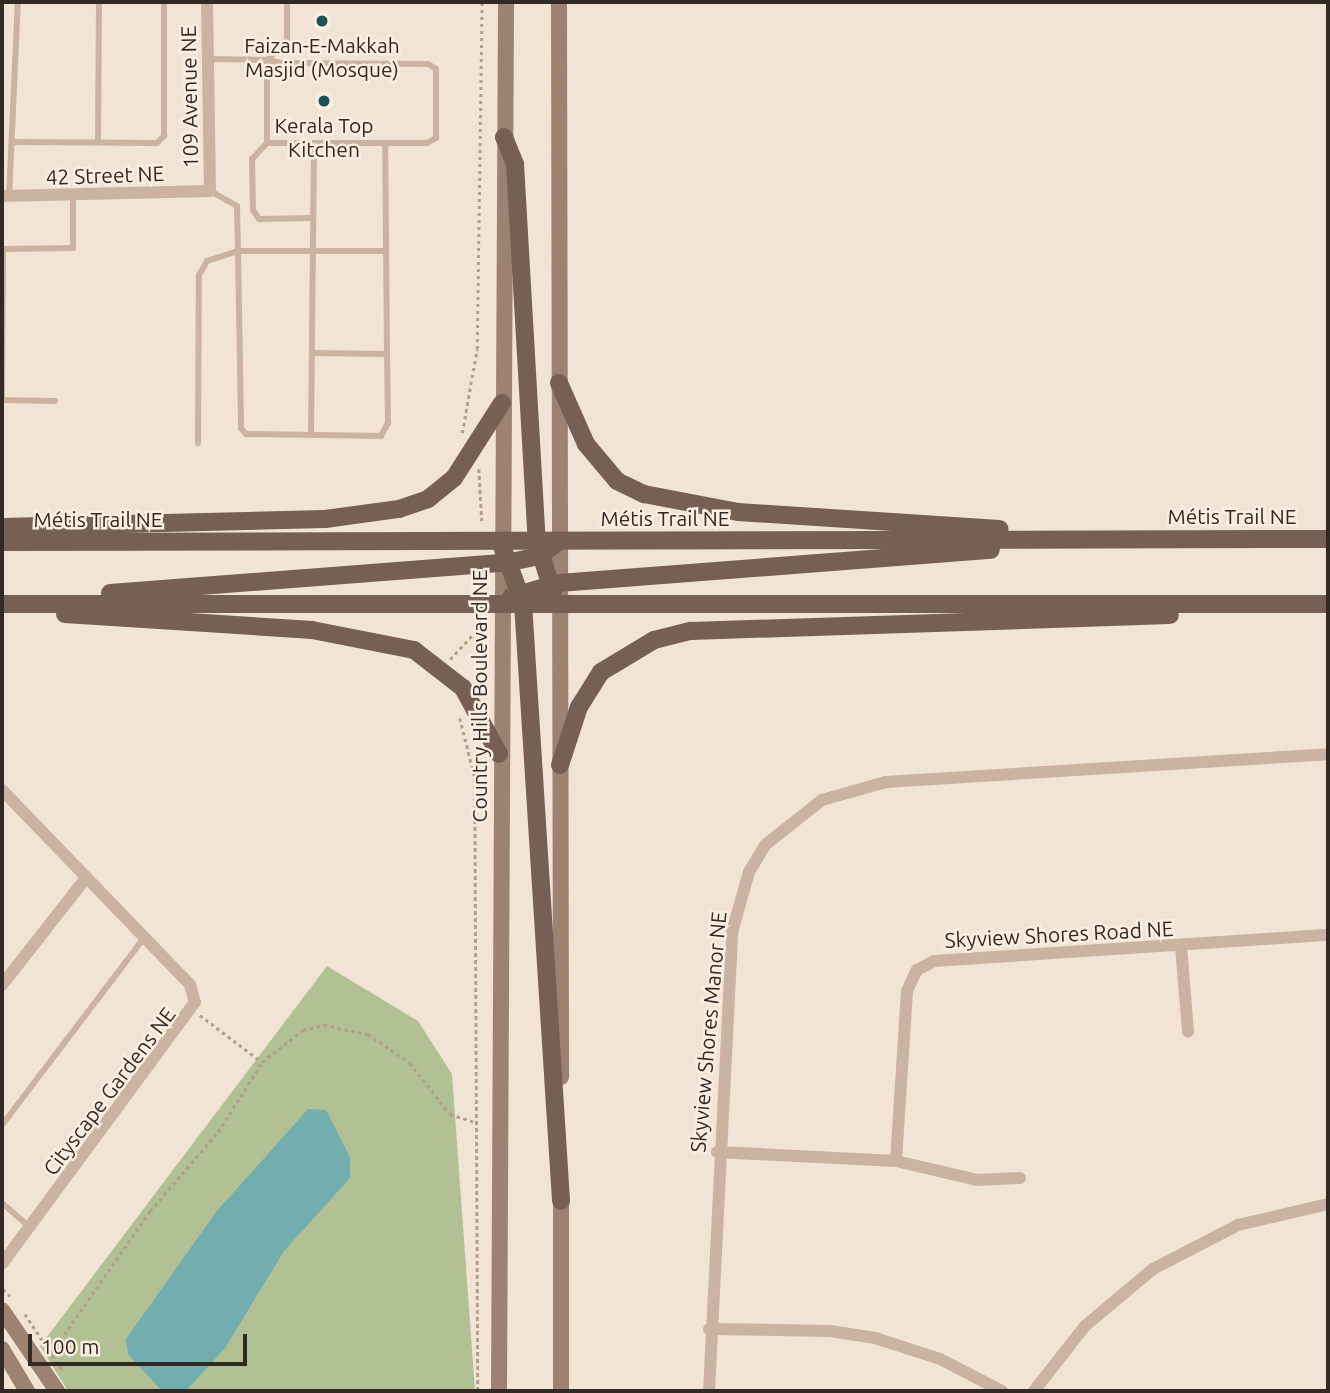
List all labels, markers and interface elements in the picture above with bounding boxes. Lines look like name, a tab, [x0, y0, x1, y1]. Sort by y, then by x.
marker: Faizan-E-Makkah Masjid (Mosque)	[314, 13, 330, 29]
street label: 109 Avenue NE	[175, 25, 203, 169]
place label: Faizan-E-Makkah Masjid (Mosque)	[244, 32, 400, 82]
marker: Kerala Top Kitchen	[316, 93, 332, 109]
place label: Kerala Top Kitchen	[274, 112, 374, 162]
street label: 42 Street NE	[45, 160, 165, 190]
street label: Métis Trail NE	[1167, 503, 1297, 529]
street label: Métis Trail NE	[600, 505, 730, 531]
street label: Métis Trail NE	[33, 506, 163, 532]
street label: Country Hills Boulevard NE	[466, 570, 492, 822]
street label: Skyview Shores Manor NE	[685, 910, 731, 1154]
street label: Skyview Shores Road NE	[944, 915, 1174, 953]
street label: Cityscape Gardens NE	[38, 1002, 180, 1180]
scale bar	[32, 1320, 250, 1364]
text: 100 m	[41, 1334, 99, 1358]

